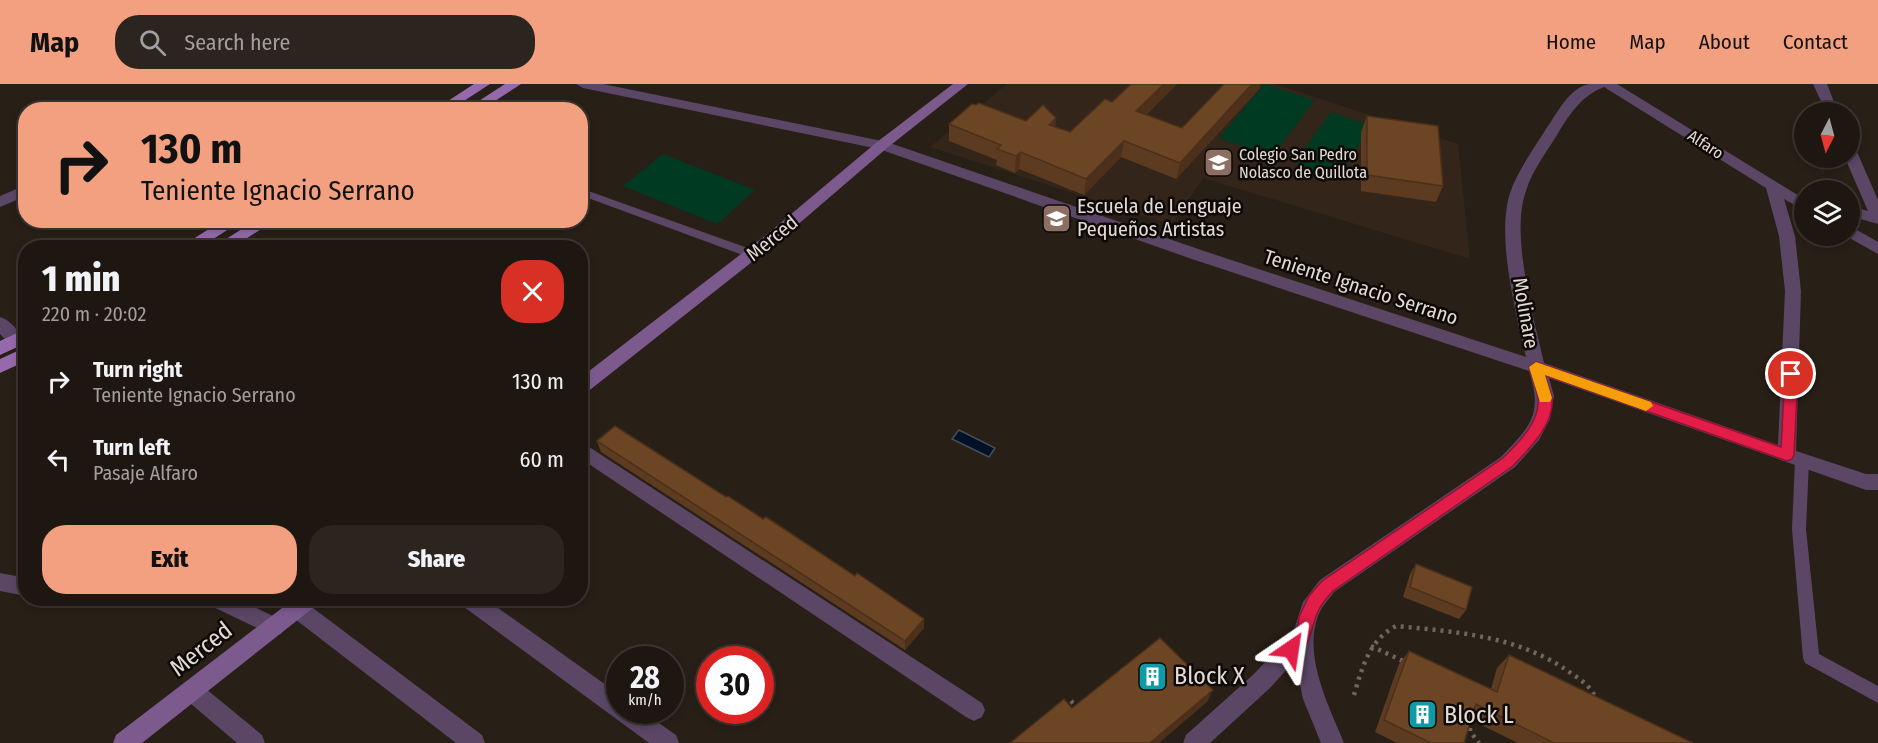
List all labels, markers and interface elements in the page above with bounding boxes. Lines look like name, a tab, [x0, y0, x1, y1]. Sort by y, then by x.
search box	[115, 15, 535, 69]
text: Map	[30, 26, 79, 59]
icon: search	[136, 26, 169, 59]
text: Search here	[184, 29, 290, 56]
text: Home	[1546, 29, 1596, 55]
text: Map	[1629, 29, 1666, 55]
text: About	[1699, 29, 1750, 55]
text: Contact	[1783, 29, 1848, 55]
north arrow	[1794, 102, 1860, 168]
map controls	[1794, 102, 1860, 246]
text: 130 m	[141, 124, 242, 174]
icon: right	[42, 126, 120, 204]
street label: Alfaro	[1684, 126, 1727, 163]
place label: Colegio San Pedro Nolasco de Quillota	[1239, 145, 1367, 182]
school or university icon: Colegio San Pedro Nolasco de Quillota	[1202, 147, 1234, 179]
text: Teniente Ignacio Serrano	[141, 175, 415, 207]
button: layers	[1794, 180, 1860, 246]
place label: Escuela de Lenguaje Pequeños Artistas	[1077, 194, 1242, 241]
school or university icon: Escuela de Lenguaje Pequeños Artistas	[1040, 202, 1072, 234]
street label: Merced	[741, 210, 803, 266]
street label: Teniente Ignacio Serrano	[1261, 244, 1461, 330]
text: 1 min	[42, 257, 120, 301]
button: close	[501, 260, 564, 323]
street label: Molinare	[1508, 276, 1544, 350]
text: 220 m · 20:02	[42, 302, 146, 326]
pin	[1765, 348, 1816, 399]
text: Turn right	[93, 356, 182, 383]
icon: arrive	[1774, 357, 1807, 390]
icon: right	[42, 365, 75, 398]
text: 130 m	[512, 368, 564, 395]
text: Teniente Ignacio Serrano	[93, 383, 296, 407]
text: Turn left	[93, 434, 171, 461]
icon: left	[42, 443, 75, 476]
text: 60 m	[520, 446, 564, 473]
text: Pasaje Alfaro	[93, 461, 198, 485]
button: Exit	[42, 525, 297, 594]
button: Share	[309, 525, 564, 594]
street label: Merced	[164, 616, 238, 682]
position arrow	[1259, 617, 1323, 681]
speed limit sign: 30	[696, 646, 774, 724]
text: 28	[630, 660, 660, 696]
building icon: Block X	[1137, 660, 1169, 692]
place label: Block X	[1174, 662, 1245, 690]
text: km/h	[628, 691, 662, 709]
building icon: Block L	[1407, 699, 1439, 731]
place label: Block L	[1444, 701, 1514, 729]

